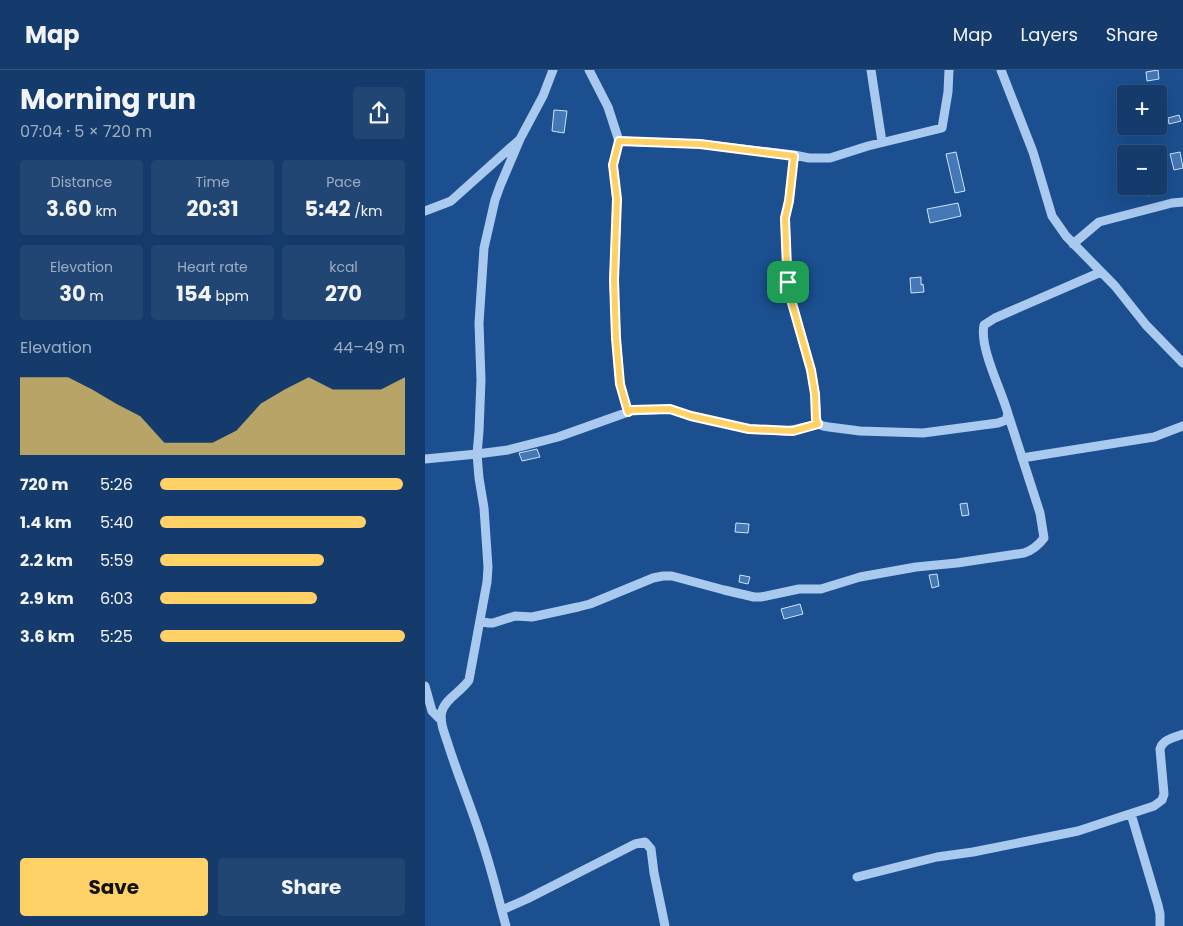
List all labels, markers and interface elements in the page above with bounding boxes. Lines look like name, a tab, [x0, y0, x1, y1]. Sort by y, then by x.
text: Map	[25, 18, 80, 51]
text: Map	[953, 22, 993, 47]
text: Layers	[1021, 22, 1078, 47]
text: Share	[1106, 22, 1158, 47]
text: Morning run	[20, 80, 196, 119]
map controls	[1117, 85, 1167, 195]
button: +	[1117, 85, 1167, 135]
button: share	[353, 87, 405, 139]
text: 07:04 · 5 × 720 m	[20, 120, 152, 143]
button: −	[1117, 145, 1167, 195]
text: Distance	[51, 172, 112, 192]
text: Time	[195, 172, 230, 192]
text: Pace	[326, 172, 361, 192]
text: 3.60	[46, 194, 92, 223]
text: 20:31	[186, 194, 239, 223]
text: 5:42	[305, 194, 350, 223]
text: km	[92, 201, 117, 221]
text: /km	[350, 201, 382, 221]
text: Elevation	[50, 257, 113, 277]
text: Heart rate	[177, 257, 248, 277]
text: kcal	[329, 257, 358, 277]
pin	[767, 261, 809, 303]
icon: arrive	[774, 268, 802, 296]
text: 30	[59, 279, 86, 308]
text: 154	[176, 279, 212, 308]
text: 270	[325, 279, 362, 308]
text: m	[86, 286, 104, 306]
text: bpm	[212, 286, 249, 306]
text: Elevation	[20, 336, 92, 359]
text: 44–49 m	[333, 336, 405, 359]
text: 720 m	[20, 473, 68, 496]
text: 5:26	[100, 473, 133, 496]
text: 1.4 km	[20, 511, 72, 534]
text: 5:40	[100, 511, 134, 534]
text: 2.2 km	[20, 549, 73, 572]
text: 5:59	[100, 549, 134, 572]
text: 2.9 km	[20, 587, 74, 610]
text: 6:03	[100, 587, 133, 610]
text: 3.6 km	[20, 625, 75, 648]
text: 5:25	[100, 625, 133, 648]
button: Save	[20, 858, 208, 916]
button: Share	[218, 858, 405, 916]

